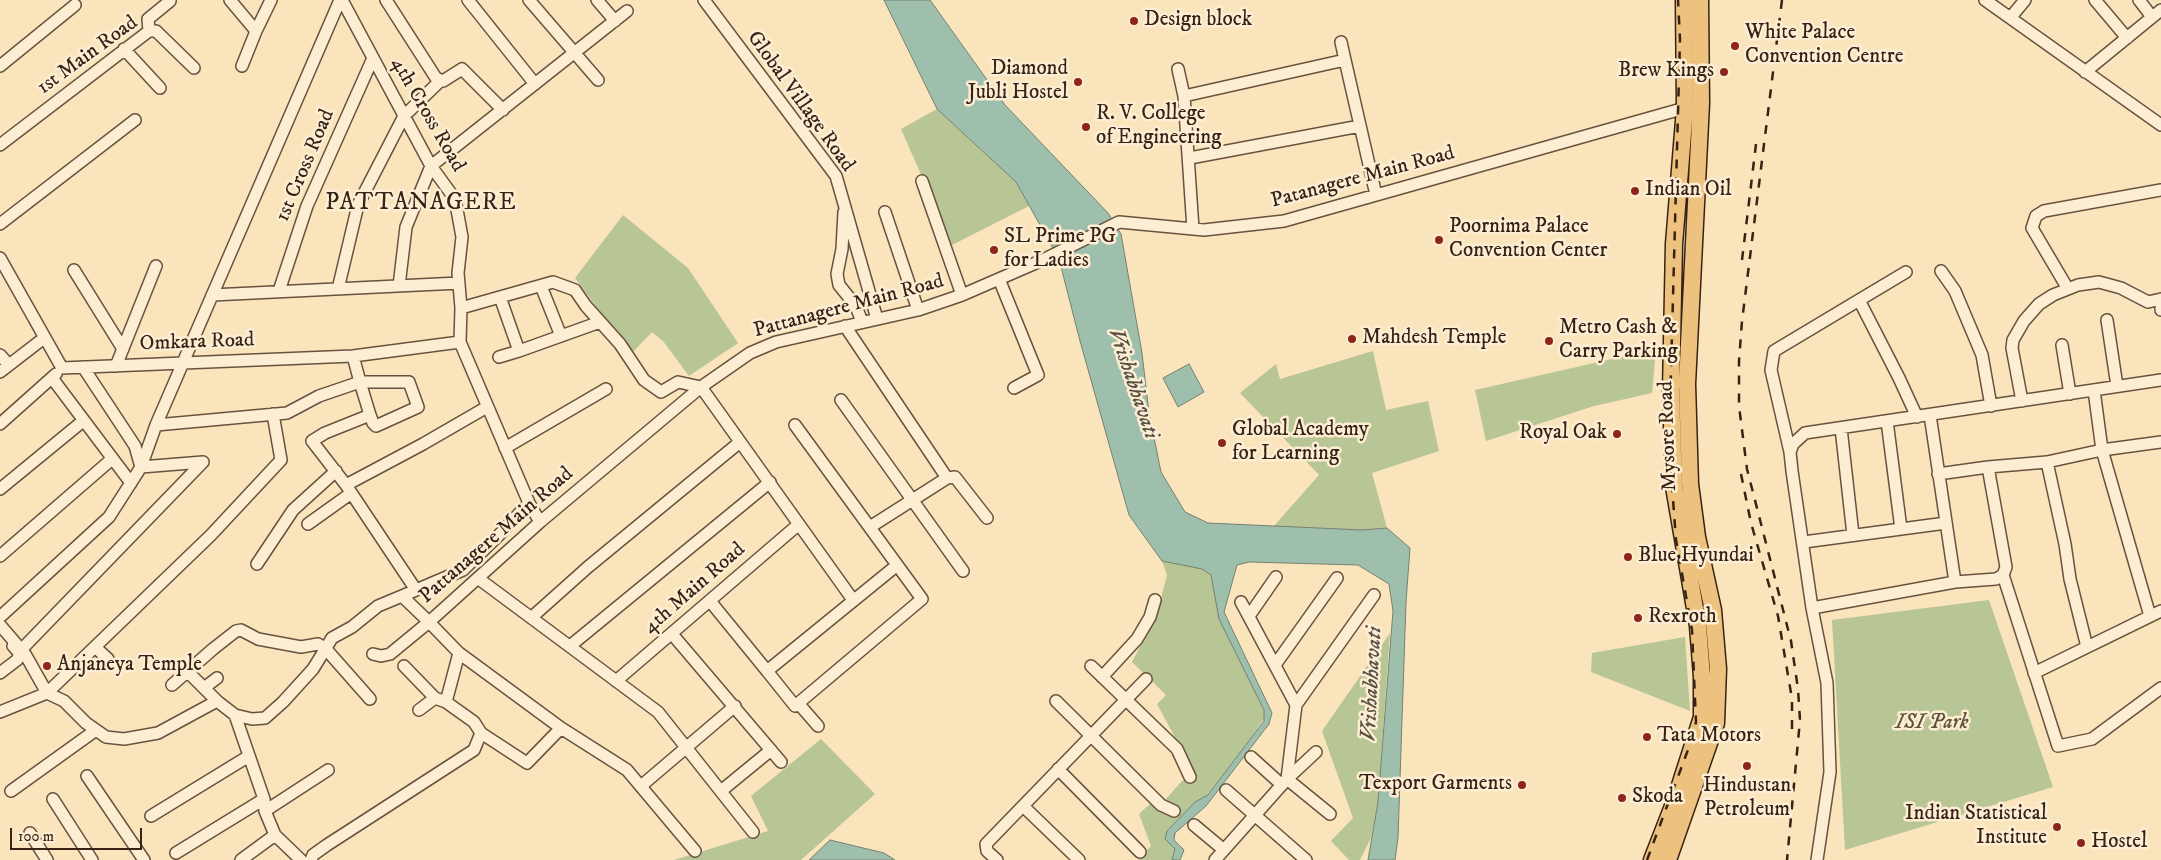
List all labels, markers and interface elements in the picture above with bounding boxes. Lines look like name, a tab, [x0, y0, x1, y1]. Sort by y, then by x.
place label: Design block	[1144, 8, 1252, 34]
street label: 1st Main Road	[33, 11, 143, 101]
marker: Design block	[1128, 15, 1140, 27]
place label: White Palace Convention Centre	[1745, 21, 1903, 71]
street label: Global Village Road	[741, 27, 859, 177]
marker: White Palace Convention Centre	[1729, 40, 1741, 52]
street label: 4th Cross Road	[384, 53, 470, 177]
place label: Diamond Jubli Hostel	[968, 57, 1068, 107]
place label: Brew Kings	[1618, 59, 1714, 85]
marker: Brew Kings	[1718, 66, 1730, 78]
marker: Diamond Jubli Hostel	[1072, 76, 1084, 88]
place label: R. V. College of Engineering	[1096, 102, 1222, 152]
street label: 1st Cross Road	[271, 106, 341, 226]
marker: R. V. College of Engineering	[1080, 121, 1092, 133]
street label: Patanagere Main Road	[1268, 141, 1458, 215]
place label: Indian Oil	[1645, 178, 1731, 204]
marker: Indian Oil	[1629, 185, 1641, 197]
district label: PATTANAGERE	[324, 190, 518, 218]
place label: Poornima Palace Convention Center	[1449, 215, 1607, 265]
place label: SL Prime PG for Ladies	[1004, 225, 1116, 275]
marker: Poornima Palace Convention Center	[1433, 234, 1445, 246]
marker: SL Prime PG for Ladies	[988, 244, 1000, 256]
street label: Pattanagere Main Road	[751, 269, 947, 345]
place label: Metro Cash & Carry Parking	[1559, 316, 1678, 366]
water label: Vrishabhavati	[1101, 325, 1163, 443]
place label: Mahdesh Temple	[1362, 326, 1506, 352]
street label: Omkara Road	[139, 328, 255, 358]
marker: Mahdesh Temple	[1346, 333, 1358, 345]
marker: Metro Cash & Carry Parking	[1543, 335, 1555, 347]
street label: Mysore Road	[1654, 380, 1684, 492]
place label: Global Academy for Learning	[1232, 418, 1369, 468]
place label: Royal Oak	[1519, 421, 1607, 447]
marker: Royal Oak	[1611, 428, 1623, 440]
marker: Global Academy for Learning	[1216, 437, 1228, 449]
street label: Pattanagere Main Road	[415, 462, 579, 610]
street label: 4th Main Road	[639, 538, 751, 640]
place label: Blue Hyundai	[1638, 544, 1754, 570]
marker: Blue Hyundai	[1622, 551, 1634, 563]
place label: Rexroth	[1648, 605, 1717, 631]
marker: Rexroth	[1632, 612, 1644, 624]
water label: Vrishabhavati	[1357, 626, 1389, 742]
place label: Anjaneya Temple	[57, 653, 202, 679]
marker: Anjaneya Temple	[41, 660, 53, 672]
park label: ISI Park	[1895, 711, 1969, 737]
place label: Tata Motors	[1657, 724, 1761, 750]
marker: Tata Motors	[1641, 731, 1653, 743]
marker: Hindustan Petroleum	[1741, 760, 1753, 772]
place label: Texport Garments	[1359, 772, 1512, 798]
place label: Hindustan Petroleum	[1703, 774, 1791, 824]
marker: Texport Garments	[1516, 779, 1528, 791]
place label: Skoda	[1632, 785, 1683, 811]
marker: Skoda	[1616, 792, 1628, 804]
place label: Indian Statistical Institute	[1905, 802, 2047, 852]
scale bar	[12, 818, 145, 850]
marker: Indian Statistical Institute	[2051, 821, 2063, 833]
text: 100 m	[18, 827, 54, 846]
place label: Hostel	[2091, 830, 2147, 856]
marker: Hostel	[2075, 837, 2087, 849]

